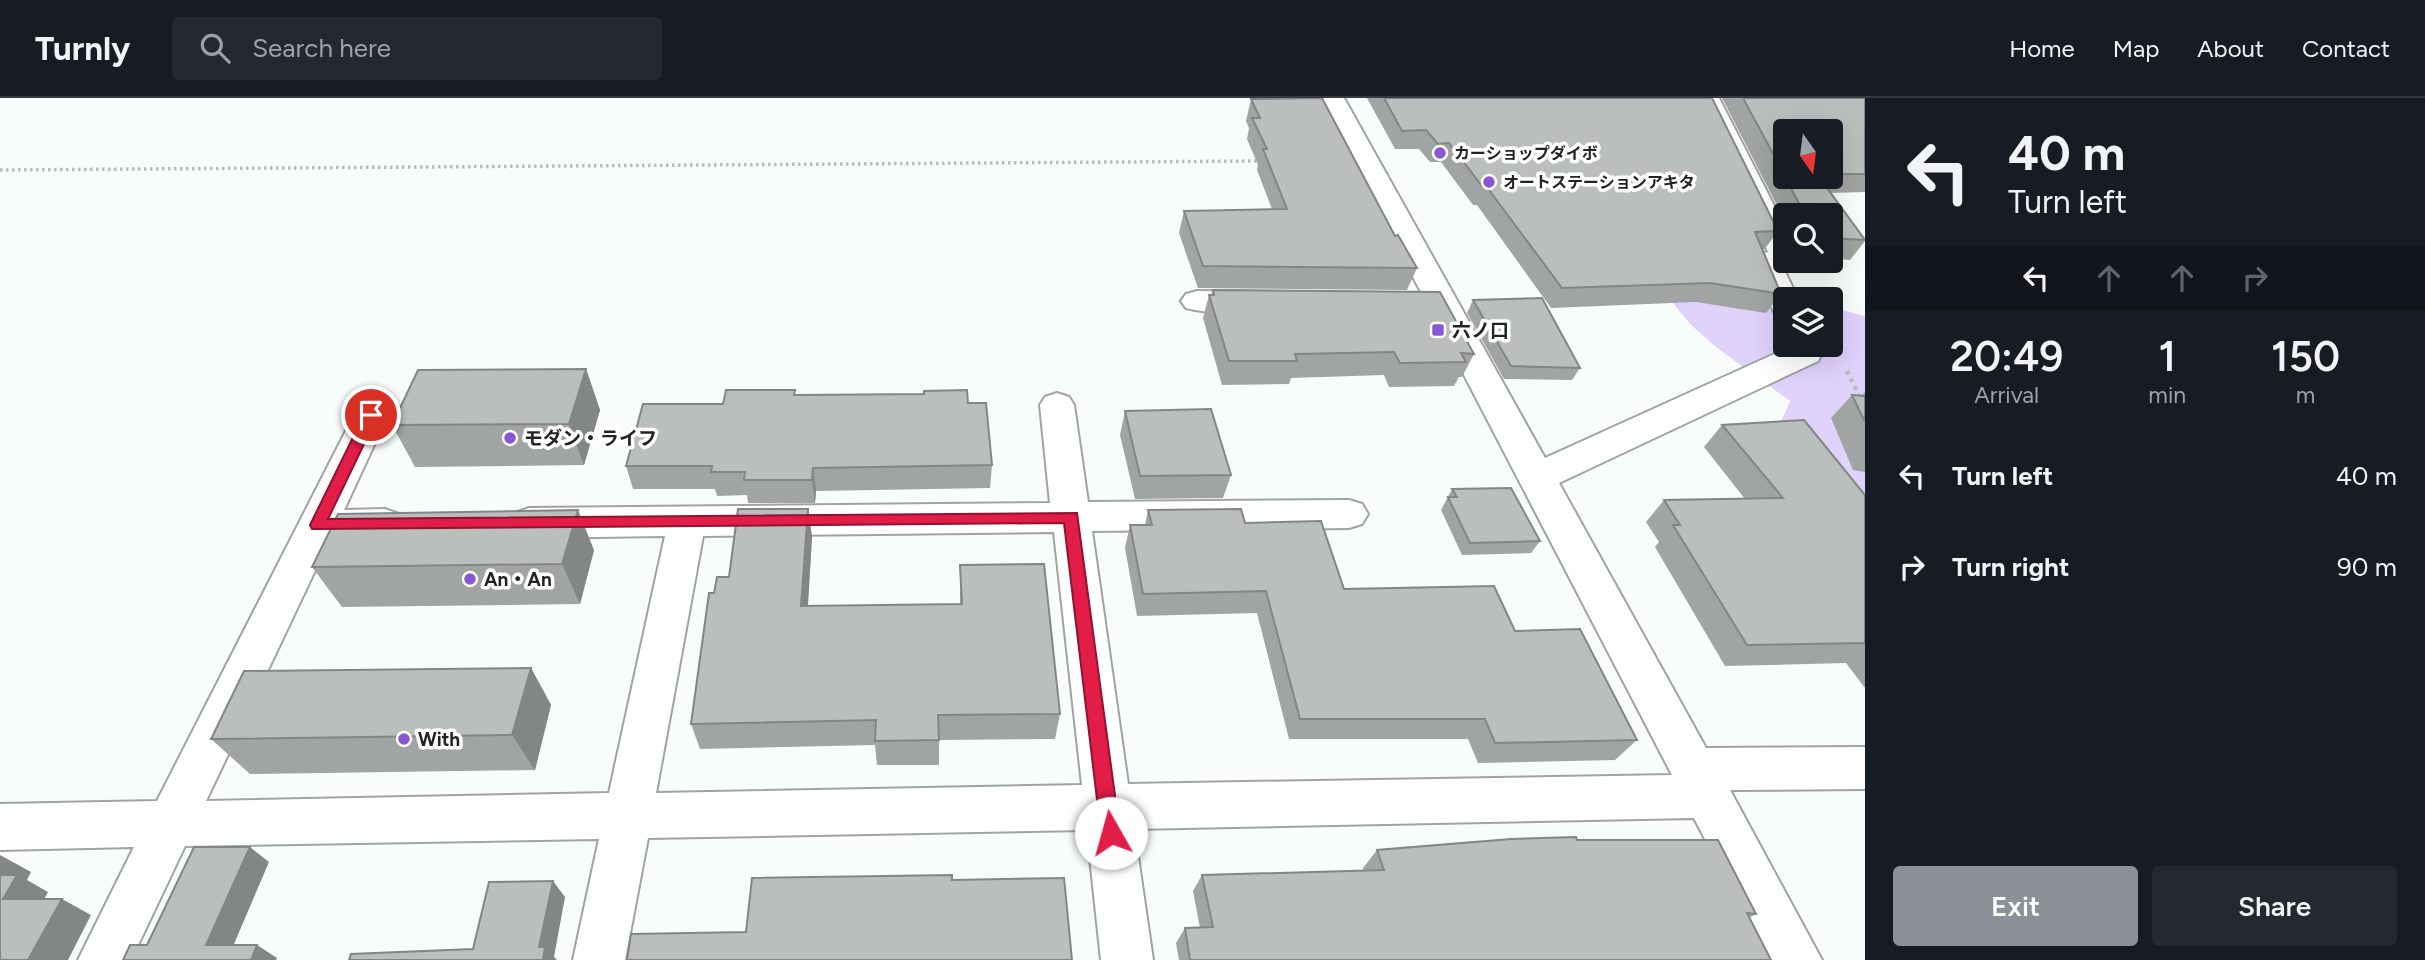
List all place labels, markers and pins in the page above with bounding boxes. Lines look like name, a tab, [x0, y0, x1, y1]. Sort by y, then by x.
place label: カーショップダイボ	[1454, 144, 1598, 163]
marker: カーショップダイボ	[1432, 145, 1448, 161]
place label: オートステーションアキタ	[1503, 173, 1695, 192]
marker: オートステーションアキタ	[1481, 174, 1497, 190]
place label: 六ノ口	[1452, 319, 1509, 342]
marker: 六ノ口	[1430, 322, 1446, 338]
pin	[341, 385, 401, 445]
place label: モダン・ライフ	[524, 427, 657, 450]
marker: モダン・ライフ	[502, 430, 518, 446]
place label: An・An	[484, 568, 552, 591]
marker: An・An	[462, 571, 478, 587]
place label: With	[418, 728, 460, 751]
marker: With	[396, 731, 412, 747]

